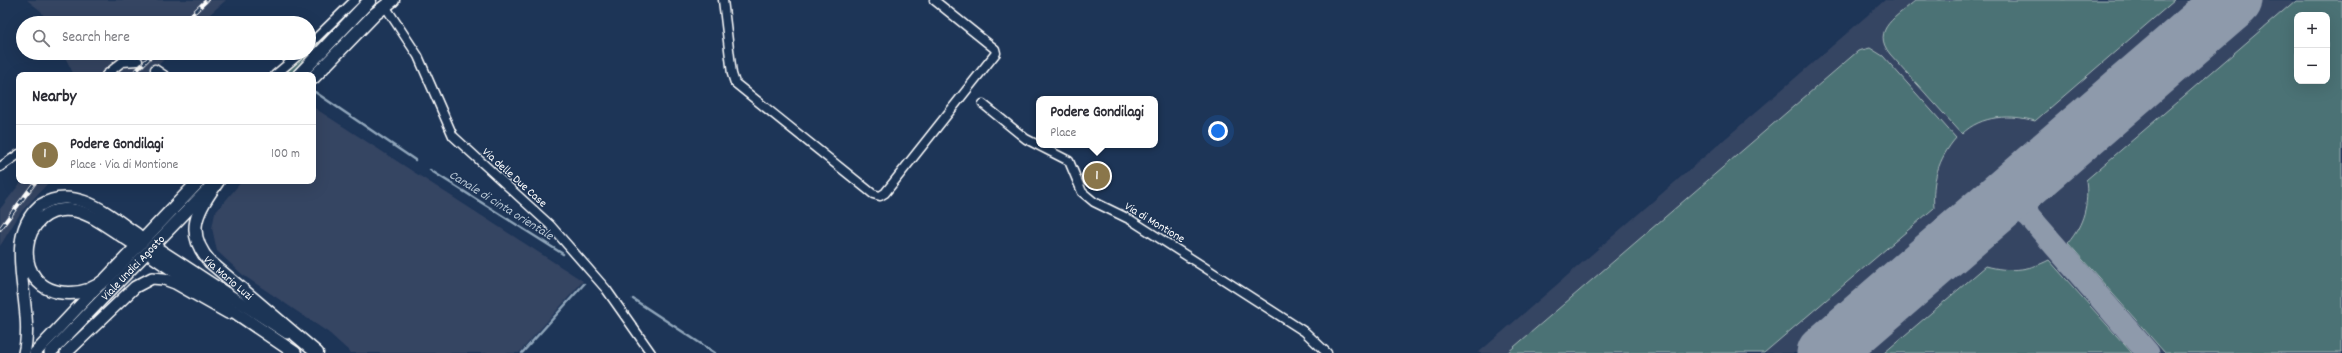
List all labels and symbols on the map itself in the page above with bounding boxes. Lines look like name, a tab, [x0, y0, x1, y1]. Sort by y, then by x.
your location	[1208, 121, 1228, 141]
street label: Via delle Due Case	[478, 144, 550, 212]
pin: 1	[1084, 161, 1110, 191]
water label: Canale di cinta orientale	[445, 166, 558, 247]
street label: Via di Montione	[1121, 199, 1188, 248]
street label: Viale Undici Agosto	[98, 232, 169, 305]
street label: Via Mario Luzi	[198, 253, 256, 305]

